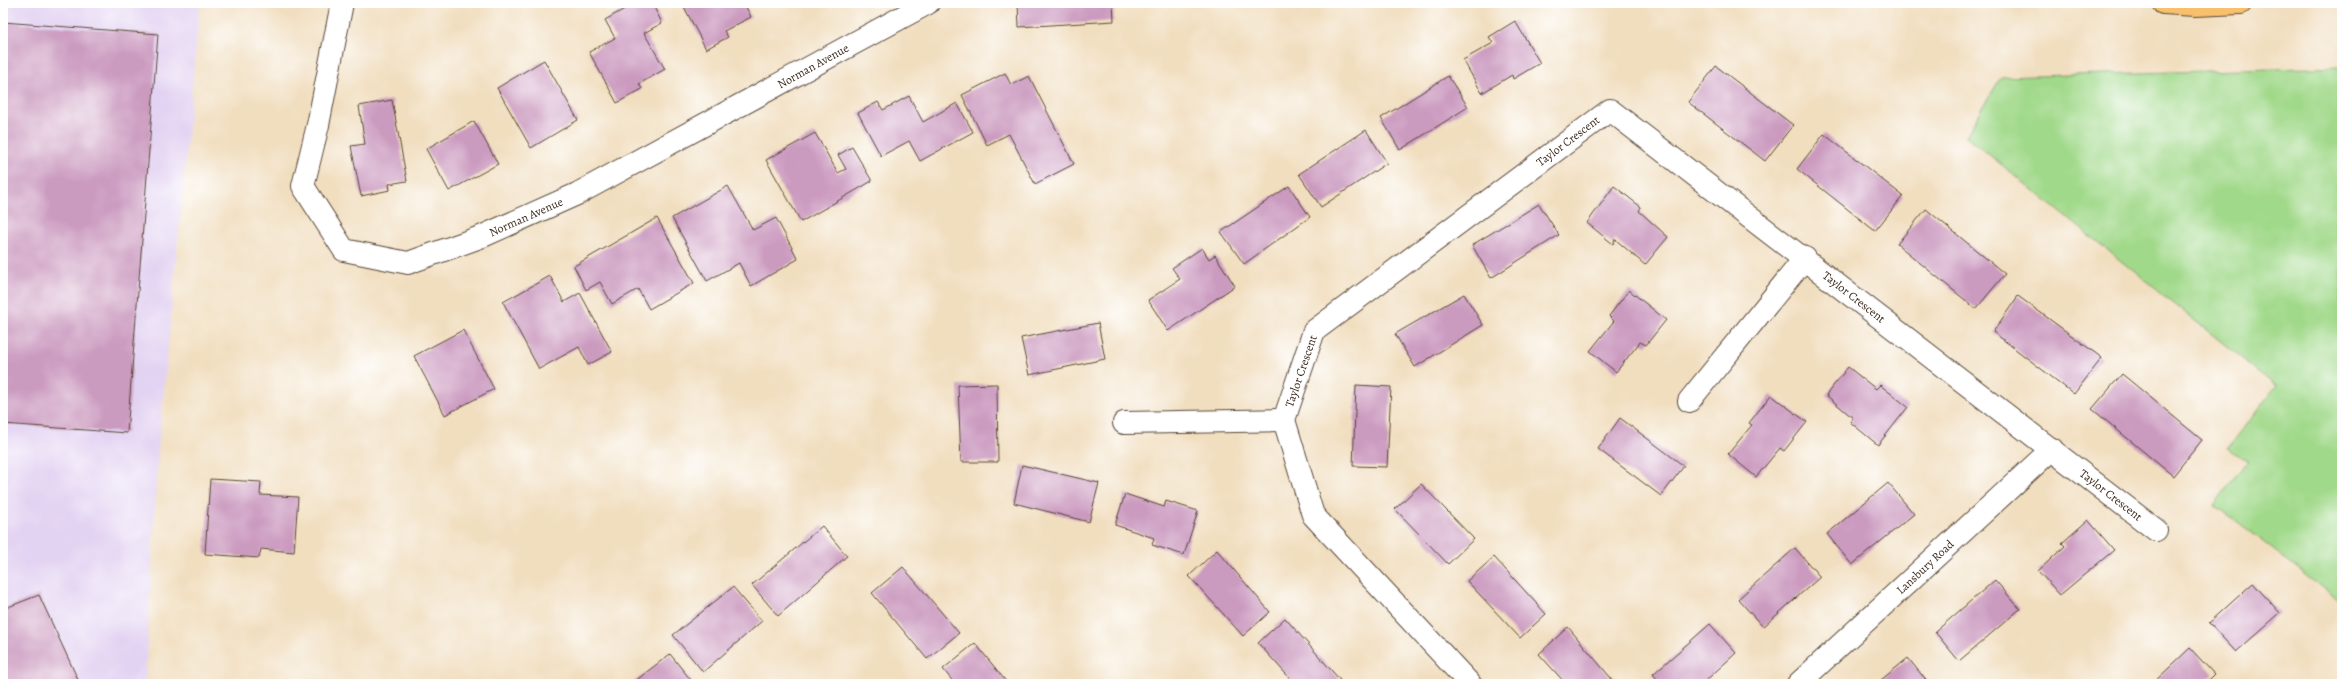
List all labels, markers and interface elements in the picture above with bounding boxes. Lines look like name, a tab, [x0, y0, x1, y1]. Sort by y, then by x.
street label: Norman Avenue	[774, 40, 852, 92]
street label: Taylor Crescent	[1533, 112, 1603, 170]
street label: Norman Avenue	[487, 194, 565, 240]
street label: Taylor Crescent	[1819, 268, 1889, 327]
street label: Taylor Crescent	[1281, 333, 1321, 409]
street label: Taylor Crescent	[2076, 466, 2146, 525]
street label: Lansbury Road	[1893, 536, 1958, 598]

